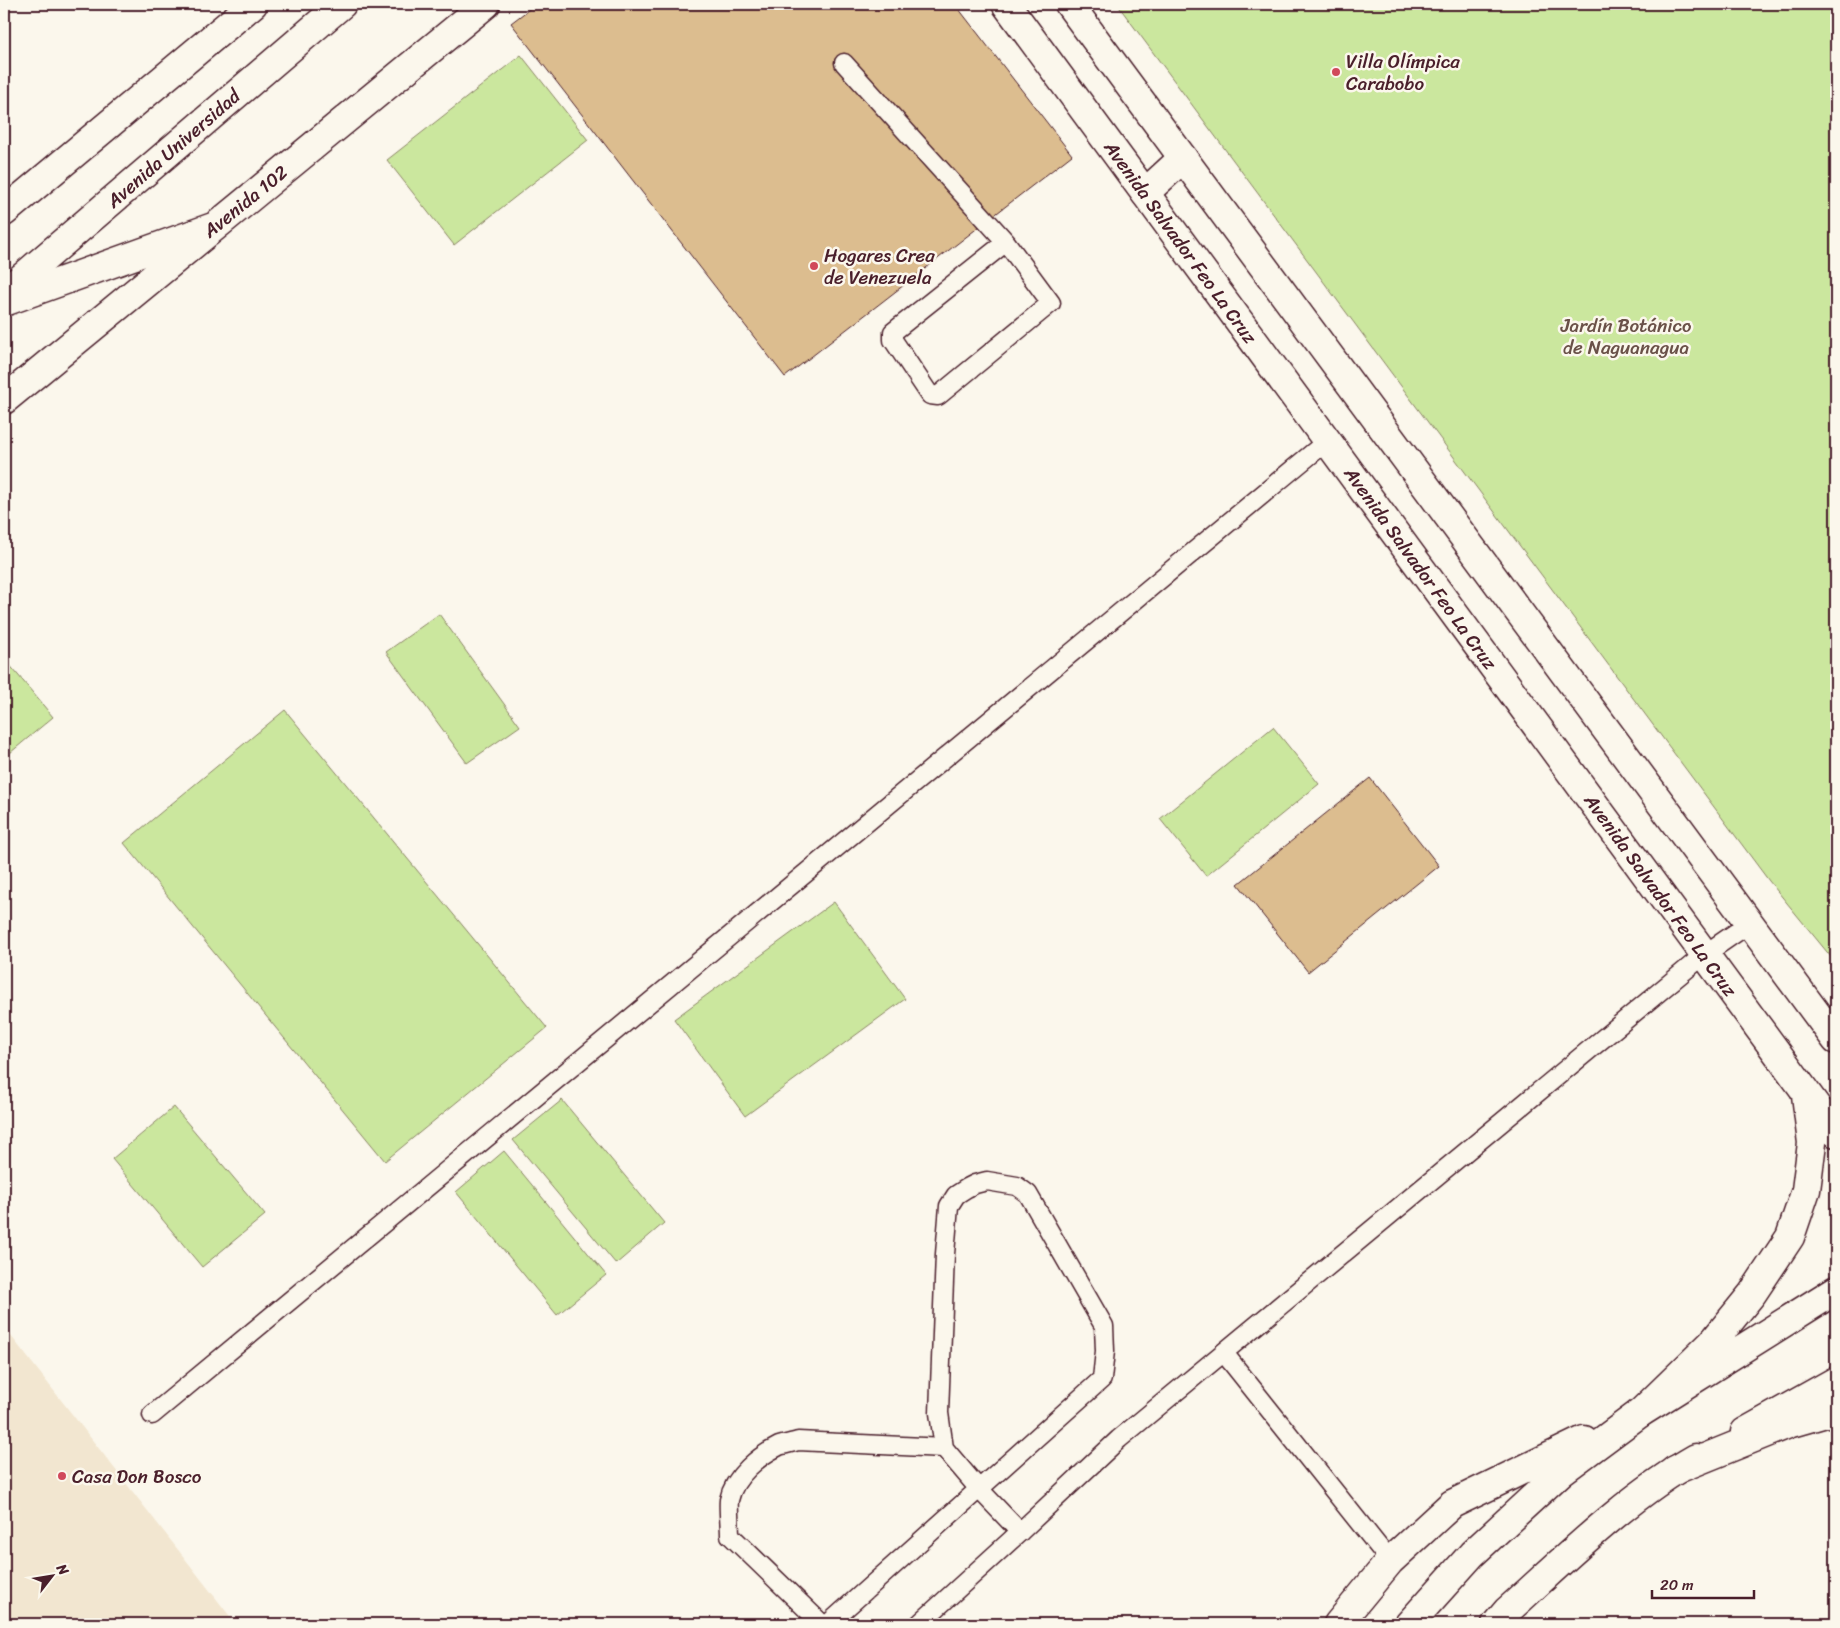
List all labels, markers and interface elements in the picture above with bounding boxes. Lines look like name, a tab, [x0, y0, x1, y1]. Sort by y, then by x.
place label: Villa Olímpica Carabobo	[1346, 45, 1460, 100]
marker: Villa Olímpica Carabobo	[1330, 66, 1342, 78]
street label: Avenida Universidad	[98, 79, 249, 217]
street label: Avenida Salvador Feo La Cruz	[1095, 133, 1266, 352]
street label: Avenida 102	[194, 156, 295, 247]
place label: Hogares Crea de Venezuela	[824, 239, 935, 294]
marker: Hogares Crea de Venezuela	[808, 260, 820, 272]
park label: Jardín Botánico de Naguanagua	[1560, 309, 1691, 364]
street label: Avenida Salvador Feo La Cruz	[1335, 459, 1506, 678]
street label: Avenida Salvador Feo La Cruz	[1575, 786, 1746, 1005]
place label: Casa Don Bosco	[72, 1460, 202, 1493]
marker: Casa Don Bosco	[56, 1470, 68, 1482]
north arrow	[28, 1550, 78, 1600]
text: N	[49, 1558, 76, 1580]
scale bar	[1652, 1568, 1755, 1600]
text: 20 m	[1660, 1572, 1694, 1598]

